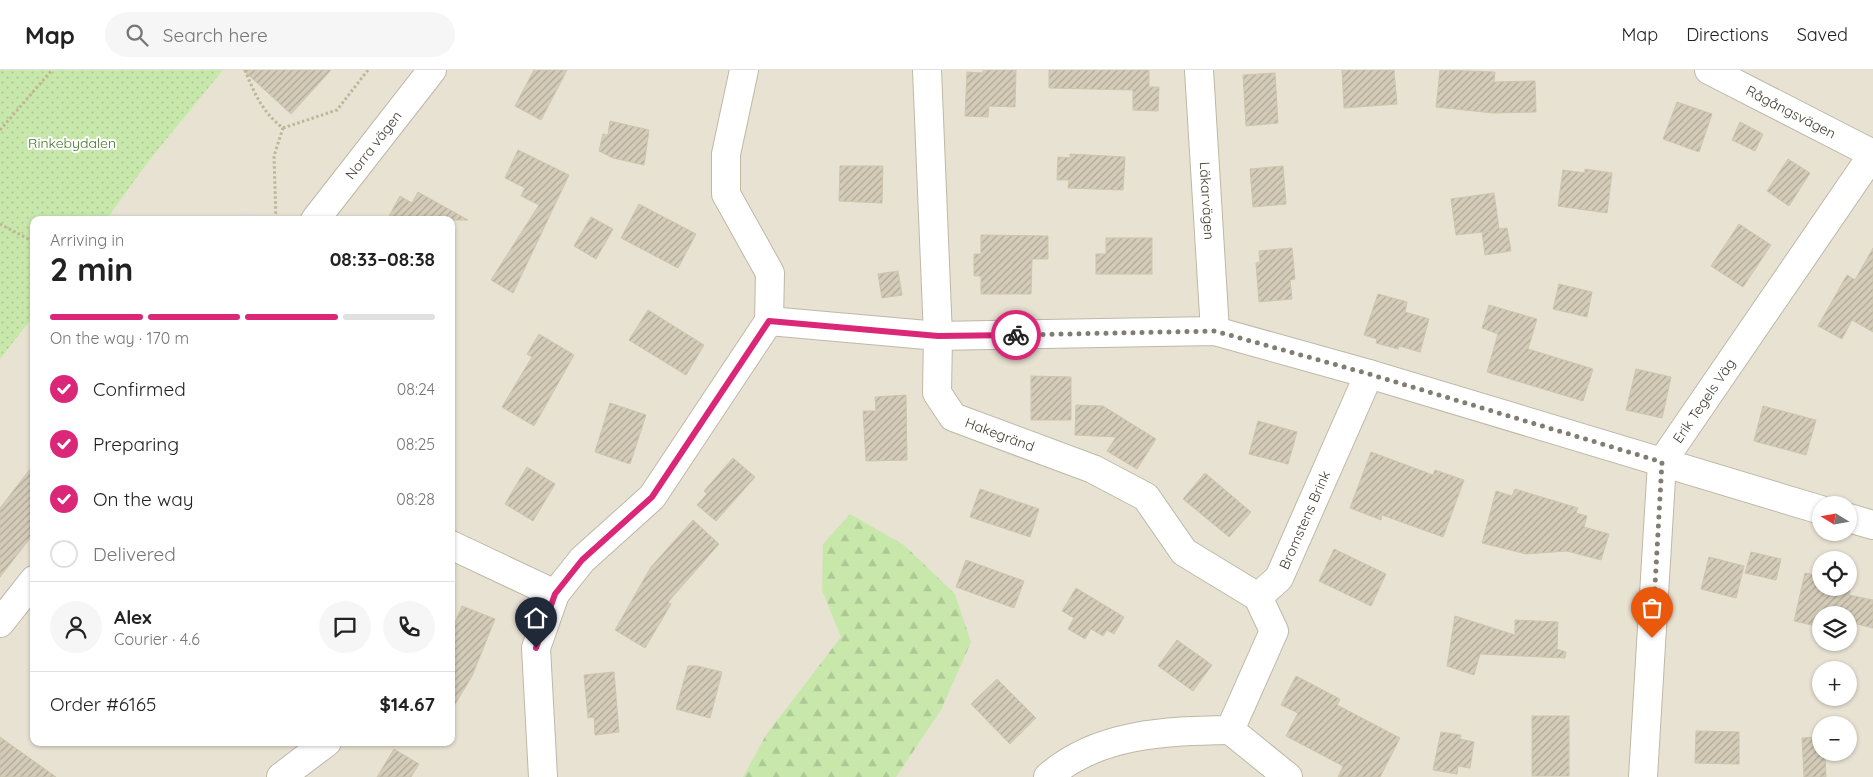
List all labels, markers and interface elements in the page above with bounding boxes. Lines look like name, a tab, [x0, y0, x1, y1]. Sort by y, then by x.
search box	[105, 12, 455, 57]
text: Map	[25, 20, 75, 50]
icon: search	[123, 21, 151, 49]
text: Search here	[163, 23, 268, 47]
text: Map	[1621, 23, 1658, 46]
text: Directions	[1686, 23, 1769, 46]
text: Saved	[1797, 23, 1848, 46]
street label: Rågångsvägen	[1743, 81, 1839, 142]
street label: Norra vägen	[341, 107, 406, 183]
park label: Rinkebydalen	[28, 134, 116, 152]
street label: Läkarvägen	[1196, 161, 1218, 240]
text: Arriving in	[50, 230, 124, 250]
text: 08:33–08:38	[330, 247, 435, 271]
text: 2 min	[50, 249, 133, 289]
courier	[991, 310, 1041, 360]
icon: bike	[1002, 321, 1030, 349]
text: On the way · 170 m	[50, 328, 189, 348]
street label: Erik Tegels Väg	[1669, 355, 1739, 446]
icon: check	[50, 375, 78, 403]
text: Confirmed	[93, 377, 186, 401]
text: 08:24	[397, 379, 435, 399]
street label: Hakegränd	[963, 413, 1037, 455]
icon: check	[50, 430, 78, 458]
text: Preparing	[93, 432, 179, 456]
text: 08:25	[396, 434, 435, 454]
street label: Bromstens Brink	[1275, 468, 1334, 572]
icon: check	[50, 485, 78, 513]
text: On the way	[93, 487, 194, 511]
text: 08:28	[396, 489, 435, 509]
north arrow	[1812, 496, 1858, 541]
map controls	[1812, 496, 1857, 761]
text: Delivered	[93, 542, 176, 566]
button: locate	[1812, 551, 1857, 596]
pin	[1631, 587, 1673, 638]
icon: bag	[1638, 594, 1666, 622]
pin	[515, 597, 557, 648]
button: person	[50, 601, 102, 653]
button: chat	[319, 601, 371, 653]
button: phone	[383, 601, 435, 653]
icon: home	[522, 604, 550, 632]
text: Alex	[114, 605, 152, 629]
button: layers	[1812, 606, 1857, 651]
text: Courier · 4.6	[114, 629, 200, 649]
button: +	[1812, 661, 1857, 706]
text: Order #6165	[50, 692, 156, 716]
text: $14.67	[379, 692, 435, 716]
button: −	[1812, 716, 1857, 761]

